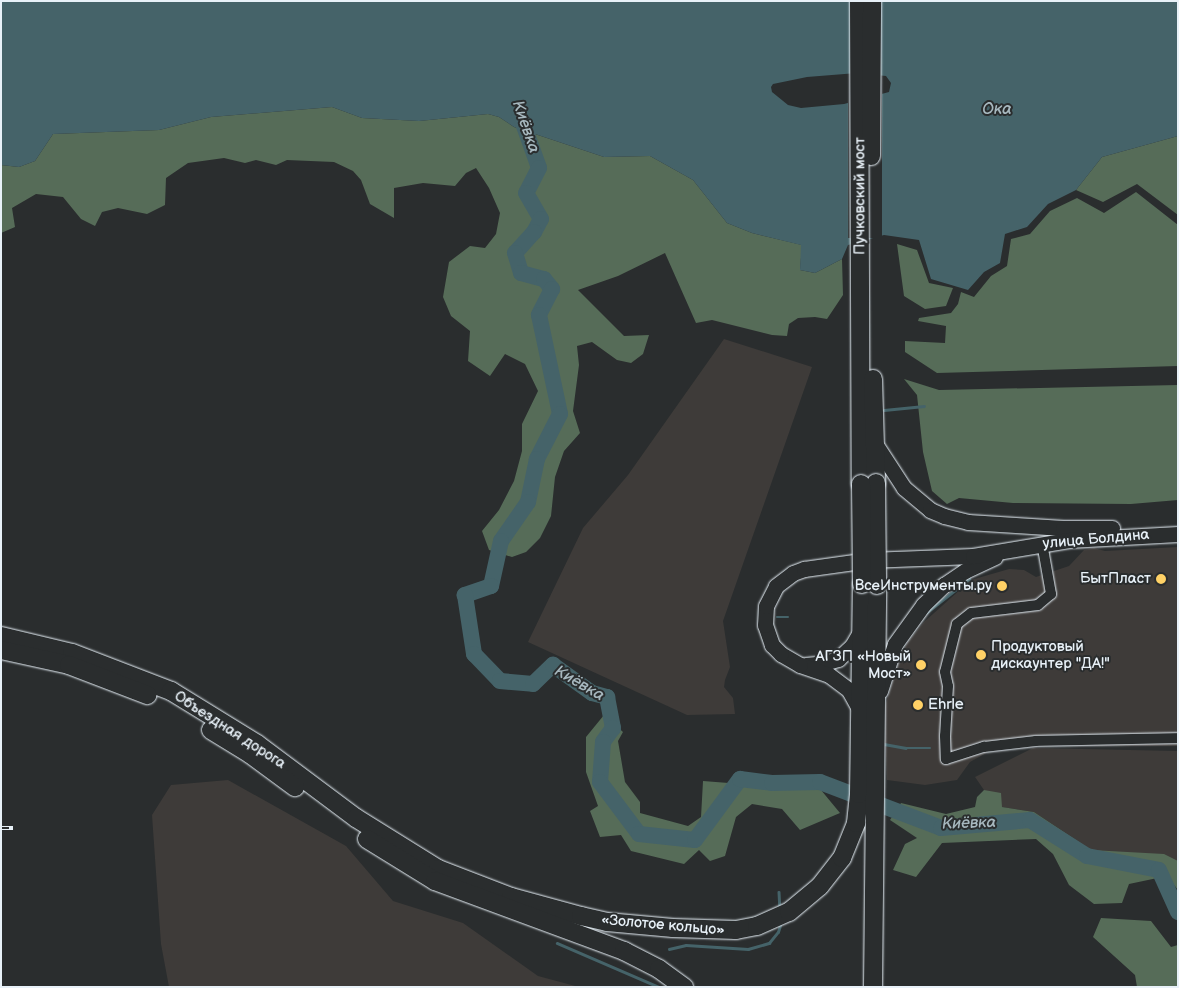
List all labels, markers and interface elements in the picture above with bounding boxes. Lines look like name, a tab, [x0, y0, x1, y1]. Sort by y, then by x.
water label: Киёвка	[507, 98, 543, 156]
water label: Ока	[982, 100, 1012, 120]
street label: Пучковский мост	[851, 137, 869, 255]
street label: улица Болдина	[1042, 525, 1150, 553]
place label: БытПласт	[1080, 570, 1151, 588]
marker: БытПласт	[1155, 573, 1167, 585]
place label: ВсеИнструменты.ру	[855, 577, 992, 595]
marker: ВсеИнструменты.ру	[996, 580, 1008, 592]
place label: Продуктовый дискаунтер "ДА!"	[991, 637, 1110, 672]
place label: АГЗП «Новый Мост»	[815, 647, 911, 682]
marker: Продуктовый дискаунтер "ДА!"	[975, 649, 987, 661]
marker: АГЗП «Новый Мост»	[915, 659, 927, 671]
water label: Киёвка	[551, 662, 607, 706]
street label: Объездная дорога	[171, 687, 289, 773]
place label: Ehrle	[928, 696, 964, 714]
marker: Ehrle	[912, 699, 924, 711]
water label: Киёвка	[941, 813, 997, 835]
street label: «Золотое кольцо»	[601, 911, 725, 939]

